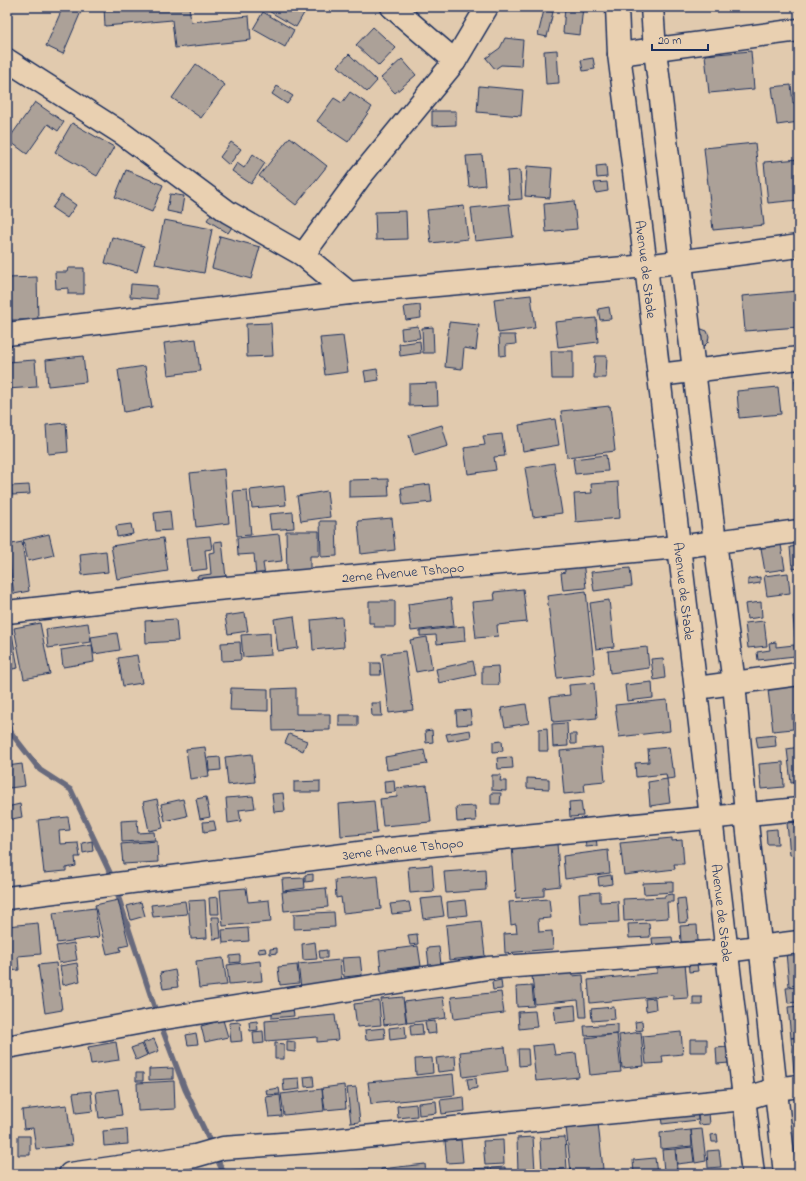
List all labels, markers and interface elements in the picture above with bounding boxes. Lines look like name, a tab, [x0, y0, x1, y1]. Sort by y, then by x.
scale bar	[652, 26, 708, 52]
text: 20 m	[658, 32, 681, 50]
street label: Avenue de Stade	[628, 219, 661, 320]
street label: Avenue de Stade	[667, 541, 699, 642]
street label: 2eme Avenue Tshopo	[341, 557, 465, 590]
street label: 3eme Avenue Tshopo	[341, 833, 464, 867]
street label: Avenue de Stade	[705, 863, 737, 964]

